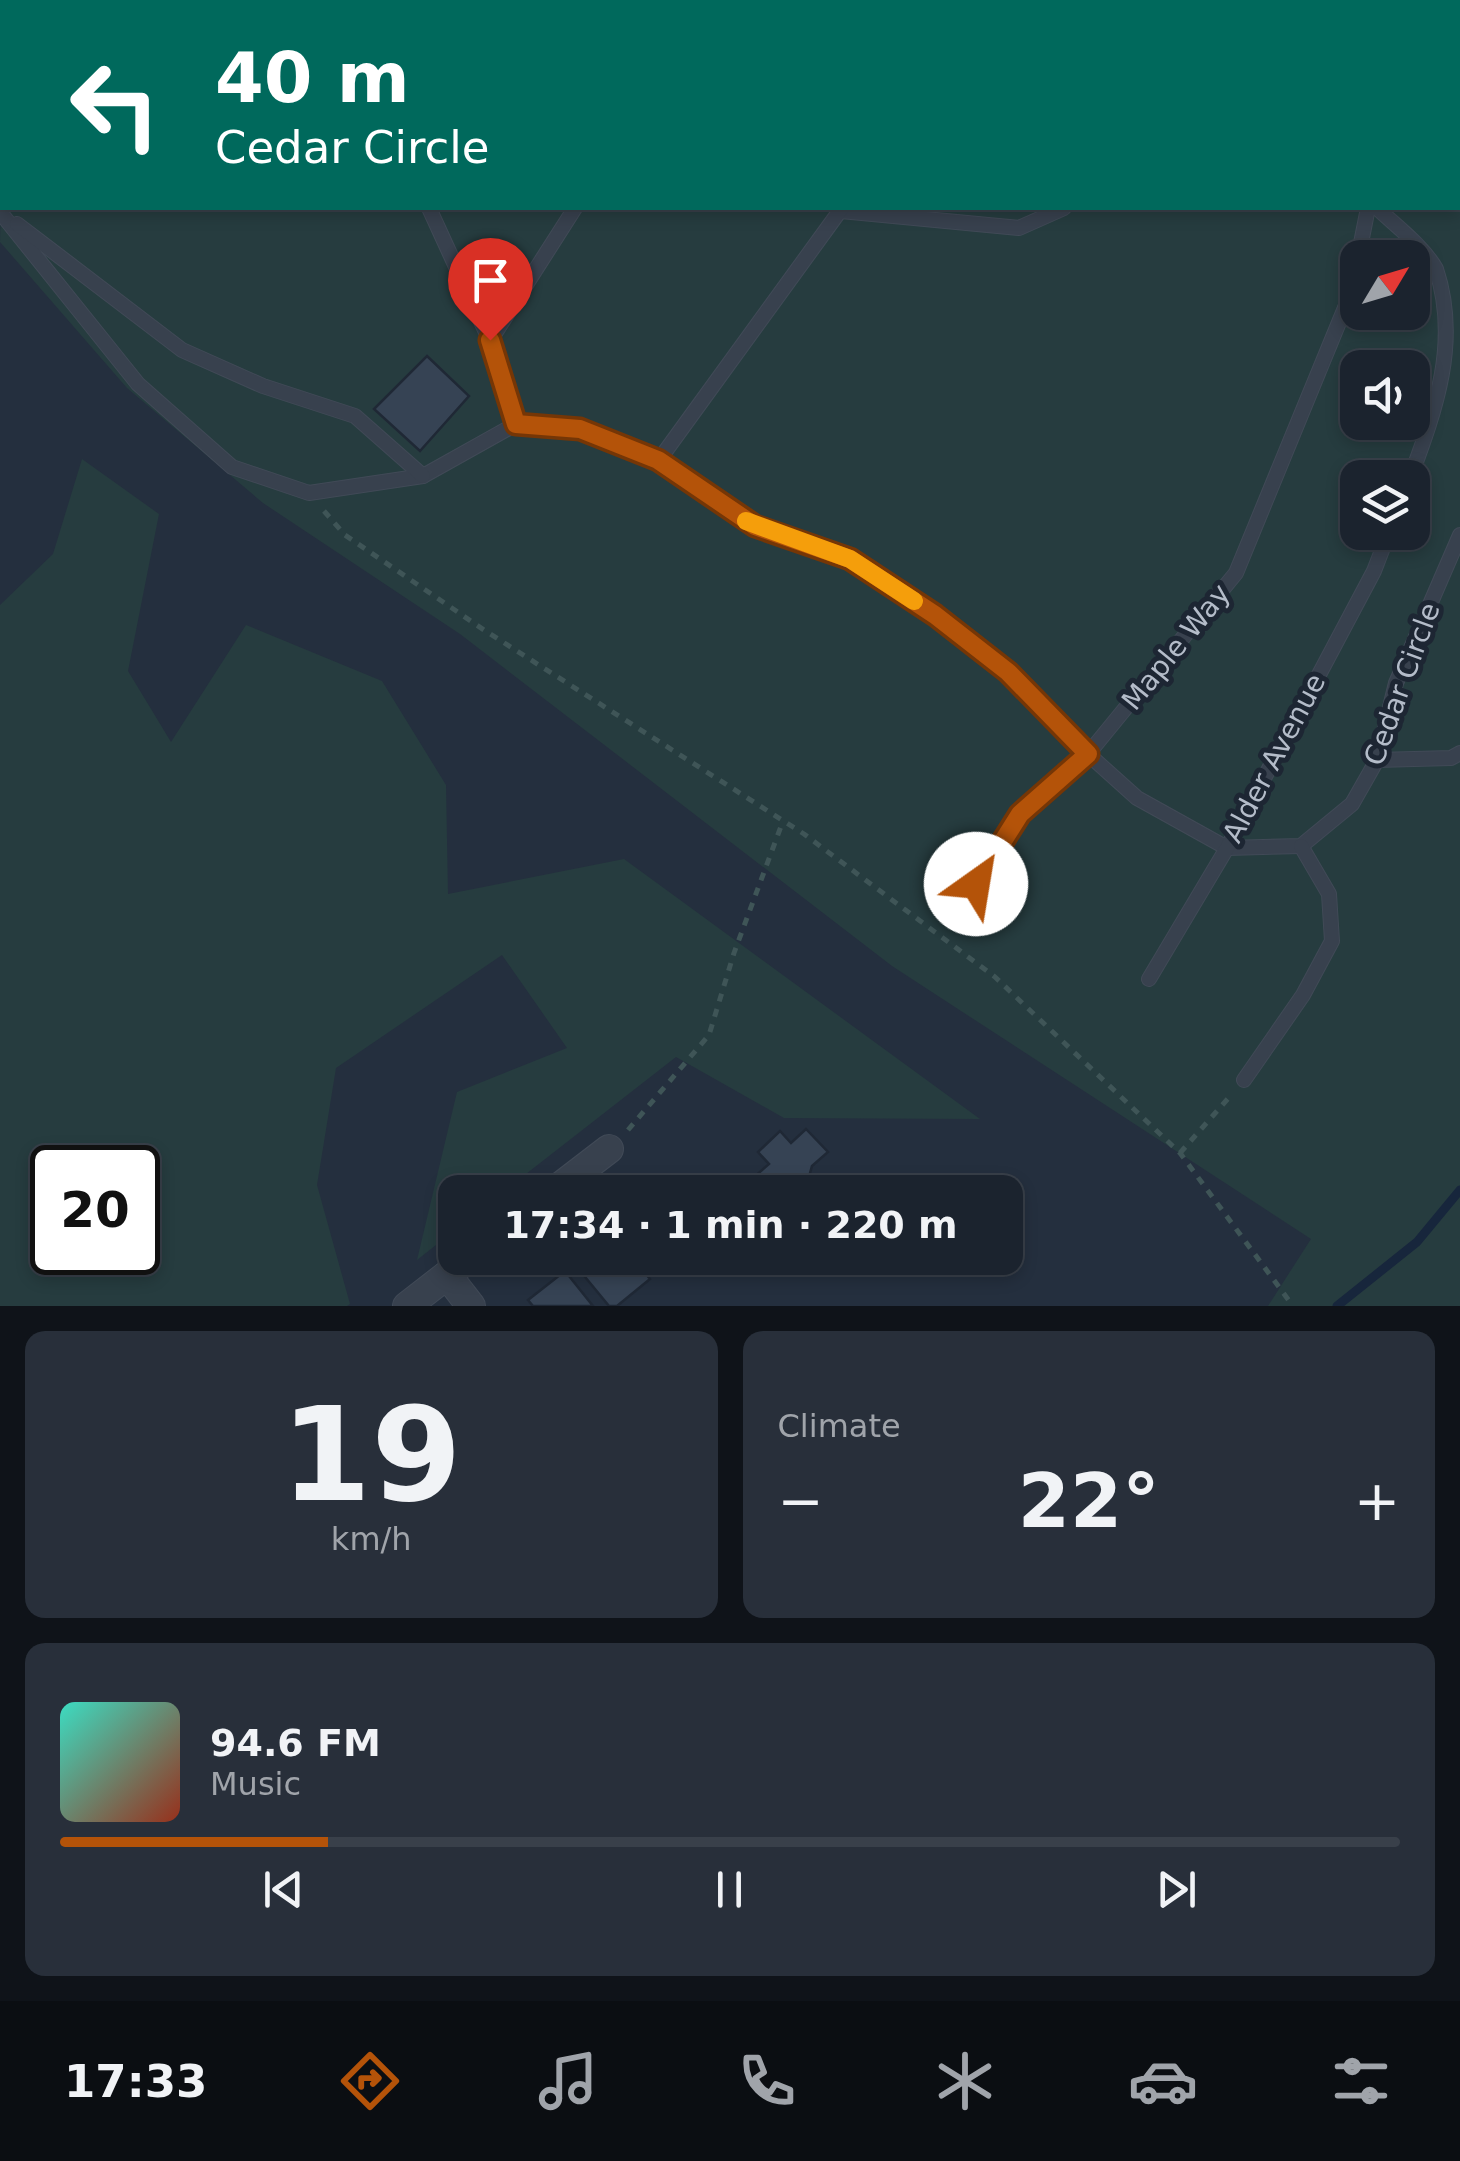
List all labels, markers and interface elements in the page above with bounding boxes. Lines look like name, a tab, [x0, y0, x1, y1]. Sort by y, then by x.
text: 40 m	[215, 37, 410, 119]
icon: left	[50, 40, 180, 170]
text: Cedar Circle	[215, 121, 489, 174]
pin	[448, 238, 533, 341]
north arrow	[1340, 240, 1430, 330]
map controls	[1340, 240, 1430, 550]
icon: arrive	[463, 253, 518, 308]
button: sound	[1340, 350, 1430, 440]
button: layers	[1340, 460, 1430, 550]
street label: Maple Way	[1115, 577, 1237, 717]
street label: Cedar Circle	[1357, 598, 1447, 770]
street label: Alder Avenue	[1216, 668, 1332, 848]
position arrow	[924, 832, 1028, 936]
speed limit sign: 20	[30, 1145, 160, 1275]
text: 17:34 · 1 min · 220 m	[503, 1203, 958, 1247]
text: 19	[281, 1379, 462, 1531]
text: Climate	[778, 1407, 901, 1445]
text: 22°	[1018, 1457, 1160, 1545]
text: −	[778, 1469, 824, 1533]
text: +	[1354, 1469, 1400, 1533]
text: km/h	[331, 1520, 412, 1558]
text: 94.6 FM	[210, 1721, 381, 1765]
text: Music	[210, 1765, 301, 1803]
icon: previous	[256, 1862, 311, 1917]
icon: pause	[702, 1862, 757, 1917]
icon: next	[1149, 1862, 1204, 1917]
icon: directions	[335, 2046, 405, 2116]
icon: music	[533, 2046, 603, 2116]
icon: phone	[732, 2046, 802, 2116]
icon: climate	[930, 2046, 1000, 2116]
icon: car	[1128, 2046, 1198, 2116]
icon: filters	[1326, 2046, 1396, 2116]
text: 17:33	[64, 2055, 207, 2108]

